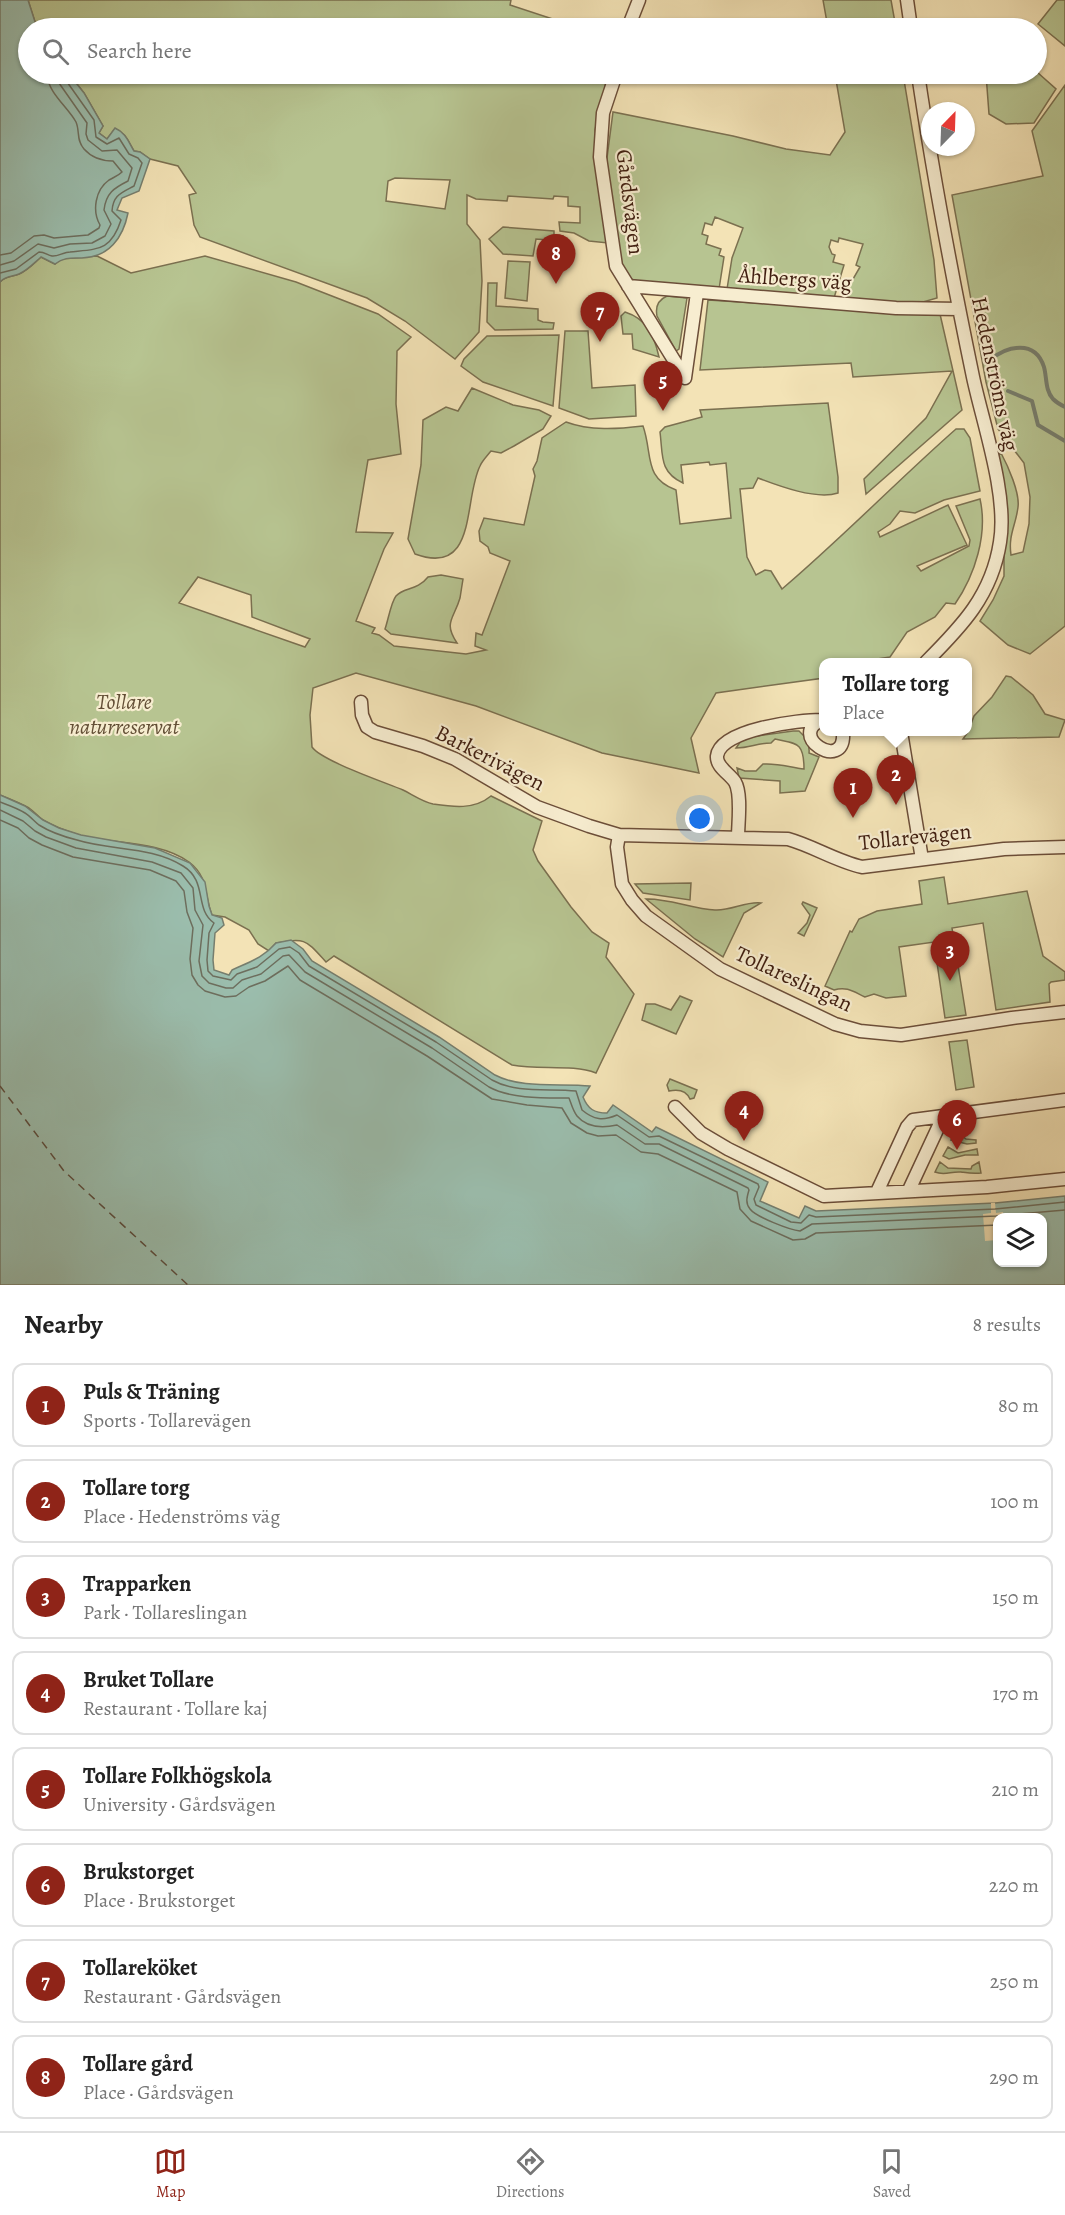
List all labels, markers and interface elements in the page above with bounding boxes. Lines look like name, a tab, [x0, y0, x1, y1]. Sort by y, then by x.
search box	[18, 18, 1047, 84]
icon: search	[39, 35, 72, 68]
text: Search here	[87, 36, 192, 66]
north arrow	[921, 102, 975, 156]
street label: Gårdsvägen	[609, 147, 651, 257]
pin: 8	[536, 234, 576, 284]
street label: Åhlbergs väg	[736, 260, 853, 298]
pin: 7	[580, 292, 620, 342]
street label: Hedenströms väg	[964, 294, 1026, 454]
pin: 5	[644, 362, 682, 411]
popup	[819, 658, 972, 736]
text: Tollare torg	[842, 669, 949, 699]
park label: Tollare naturreservat	[69, 687, 180, 742]
text: Place	[842, 699, 885, 726]
street label: Barkerivägen	[430, 718, 550, 798]
pin: 2	[876, 756, 916, 805]
pin: 1	[834, 768, 872, 818]
your location	[685, 804, 714, 833]
street label: Tollarevägen	[857, 816, 973, 858]
pin: 3	[930, 932, 970, 981]
street label: Tollareslingan	[730, 939, 858, 1019]
pin: 4	[724, 1092, 764, 1141]
pin: 6	[938, 1100, 976, 1150]
map controls	[993, 1213, 1047, 1267]
button: layers	[993, 1213, 1047, 1267]
text: Nearby	[24, 1307, 103, 1342]
text: 8 results	[973, 1311, 1041, 1338]
text: Puls & Träning	[83, 1377, 220, 1407]
text: 1	[42, 1392, 49, 1419]
text: 80 m	[998, 1392, 1039, 1419]
text: Sports · Tollarevägen	[83, 1407, 251, 1434]
text: Tollare torg	[83, 1473, 190, 1503]
text: 2	[41, 1488, 50, 1515]
text: 100 m	[990, 1488, 1039, 1515]
text: Place · Hedenströms väg	[83, 1503, 280, 1530]
text: Trapparken	[83, 1569, 191, 1599]
text: 3	[41, 1584, 50, 1611]
text: 150 m	[992, 1584, 1039, 1611]
text: Park · Tollareslingan	[83, 1599, 247, 1626]
text: Bruket Tollare	[83, 1665, 214, 1695]
text: 4	[41, 1680, 50, 1707]
text: 170 m	[993, 1680, 1039, 1707]
text: Restaurant · Tollare kaj	[83, 1695, 268, 1722]
text: Tollare Folkhögskola	[83, 1761, 272, 1791]
text: 5	[41, 1776, 50, 1803]
text: 210 m	[991, 1776, 1039, 1803]
text: University · Gårdsvägen	[83, 1791, 276, 1818]
text: Brukstorget	[83, 1857, 194, 1887]
text: 6	[41, 1872, 50, 1899]
text: 220 m	[989, 1872, 1039, 1899]
text: Place · Brukstorget	[83, 1887, 235, 1914]
text: Tollareköket	[83, 1953, 197, 1983]
text: 7	[41, 1968, 50, 1995]
text: 250 m	[990, 1968, 1039, 1995]
text: Restaurant · Gårdsvägen	[83, 1983, 281, 2010]
text: Tollare gård	[83, 2049, 193, 2079]
text: 8	[41, 2064, 50, 2091]
text: 290 m	[989, 2064, 1039, 2091]
text: Place · Gårdsvägen	[83, 2079, 234, 2106]
tab: Map	[154, 2145, 187, 2203]
tab: Directions	[496, 2145, 564, 2203]
tab: Saved	[873, 2145, 911, 2203]

